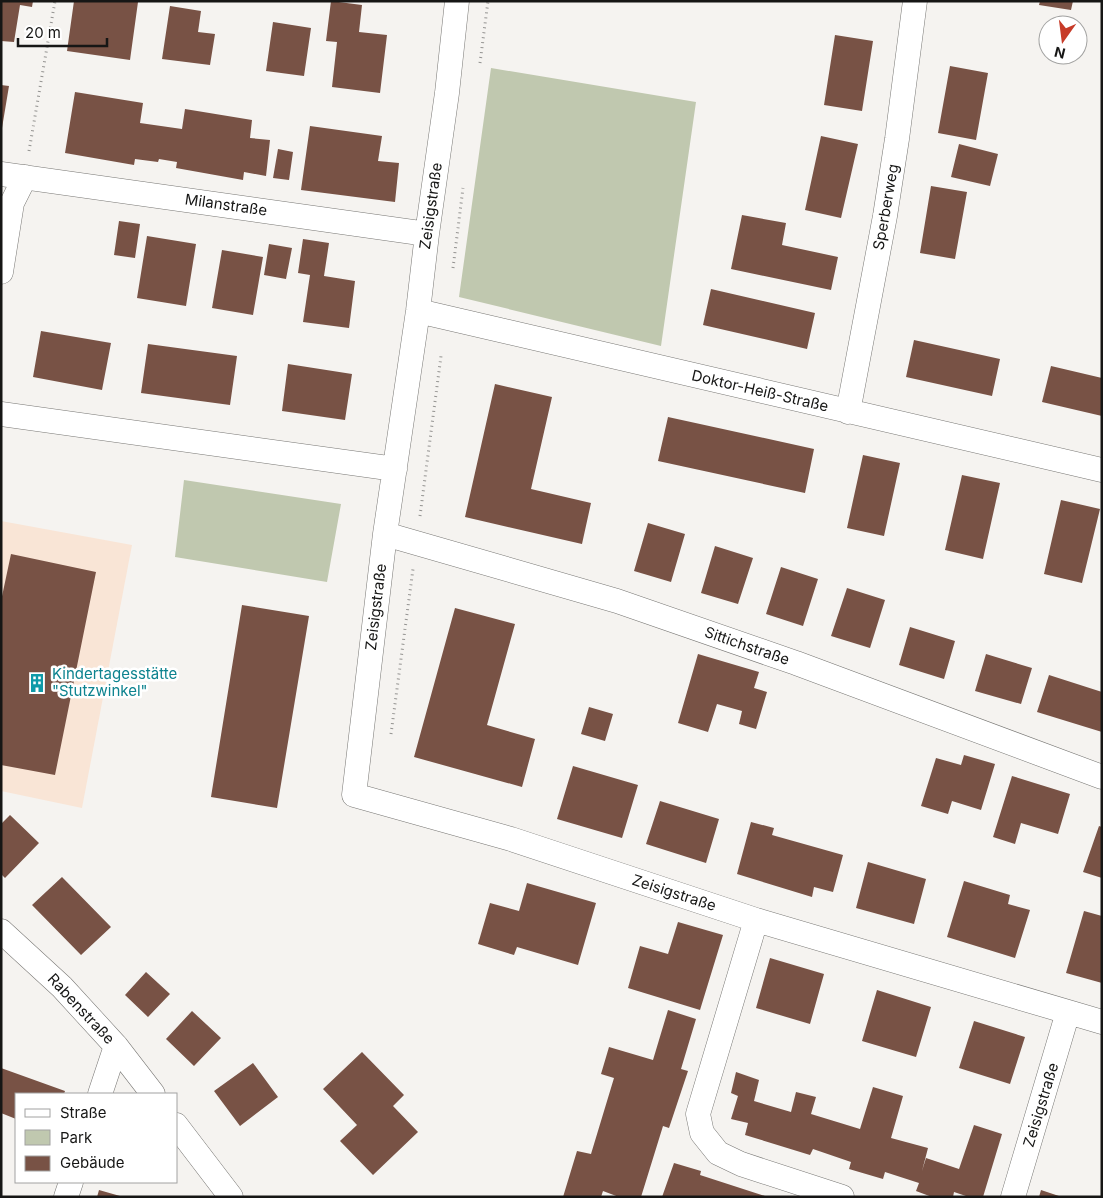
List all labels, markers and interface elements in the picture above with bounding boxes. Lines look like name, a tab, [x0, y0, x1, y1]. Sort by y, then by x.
scale bar	[18, 15, 106, 47]
north arrow	[1038, 15, 1088, 65]
text: 20 m	[25, 23, 61, 42]
text: N	[1053, 44, 1067, 63]
street label: Zeisigstraße	[415, 161, 446, 251]
street label: Sperberweg	[869, 162, 902, 251]
street label: Milanstraße	[184, 189, 268, 220]
street label: Doktor-Heiß-Straße	[690, 366, 830, 416]
street label: Zeisigstraße	[361, 562, 390, 651]
street label: Sittichstraße	[702, 622, 792, 669]
place label: Kindertagesstätte "Stutzwinkel"	[52, 664, 177, 700]
building icon: Kindertagesstätte "Stutzwinkel"	[26, 672, 48, 694]
street label: Zeisigstraße	[630, 870, 719, 915]
street label: Rabenstraße	[44, 969, 119, 1048]
street label: Zeisigstraße	[1019, 1060, 1062, 1149]
legend	[15, 1093, 178, 1183]
text: Straße	[60, 1103, 107, 1122]
text: Park	[60, 1128, 93, 1147]
text: Gebäude	[60, 1153, 125, 1172]

